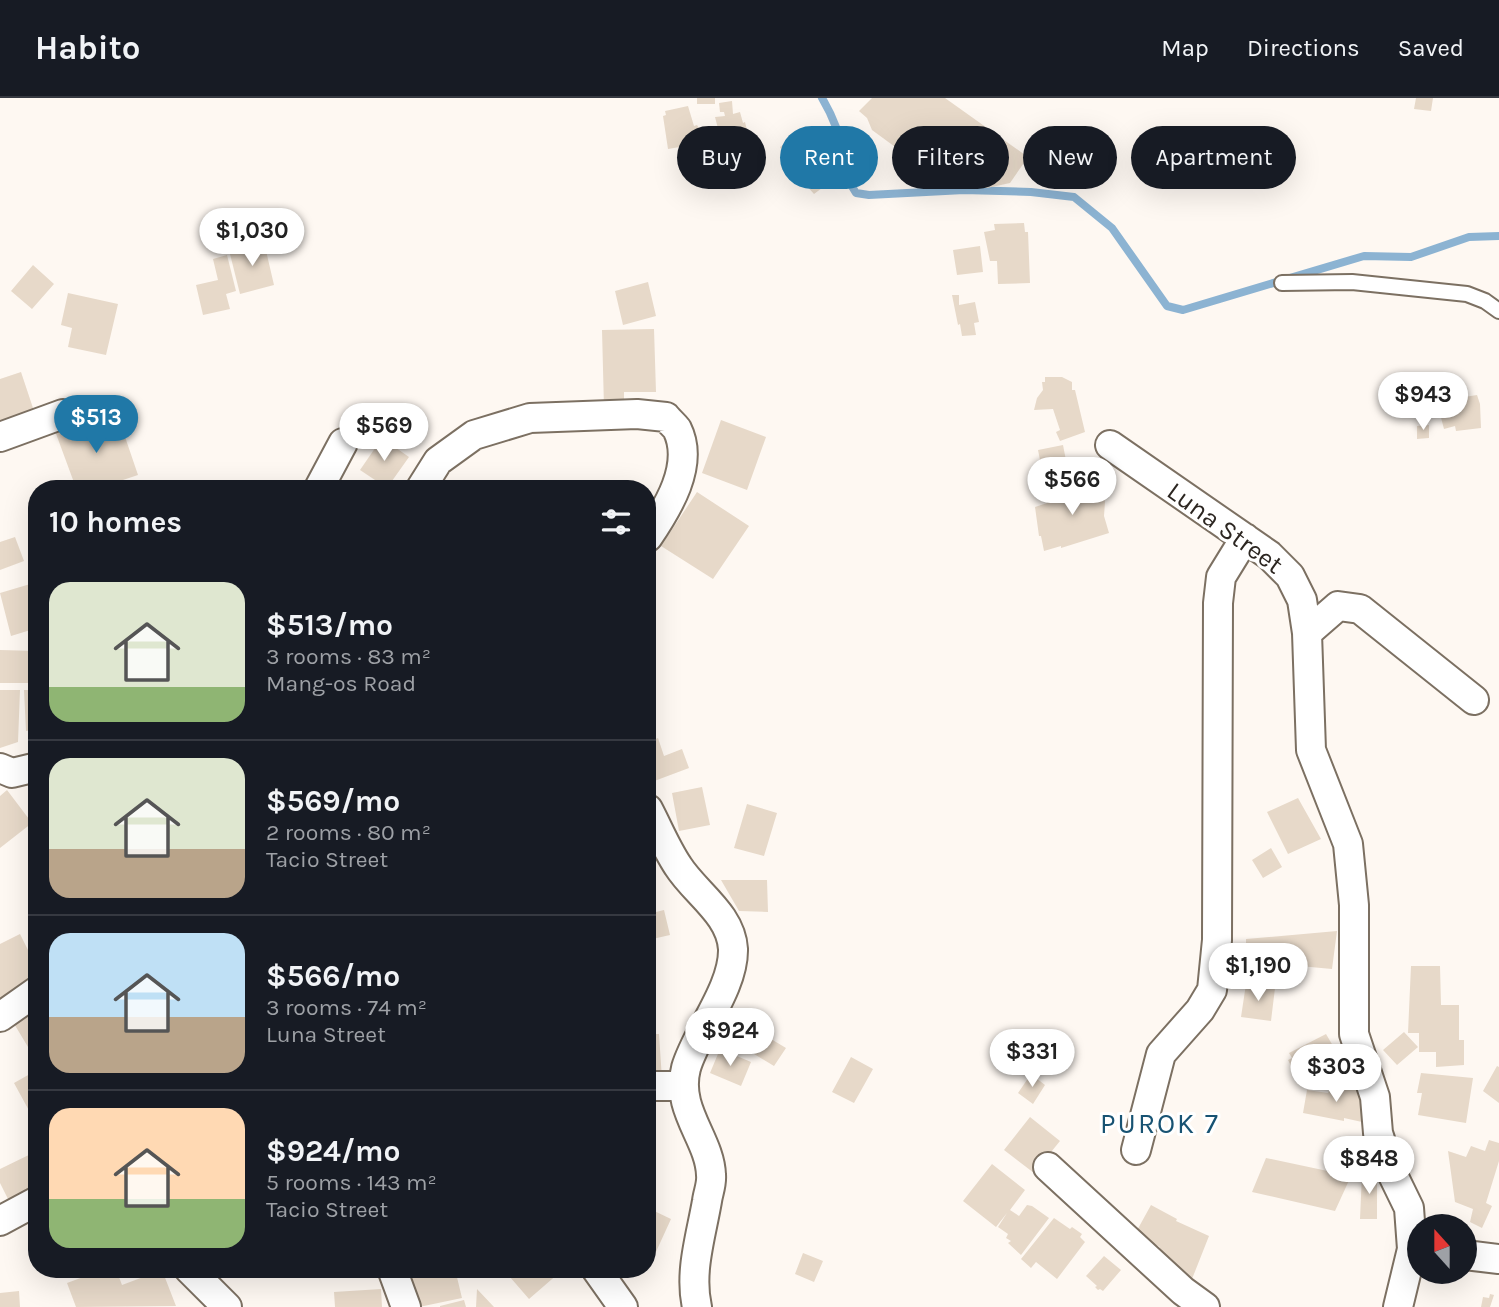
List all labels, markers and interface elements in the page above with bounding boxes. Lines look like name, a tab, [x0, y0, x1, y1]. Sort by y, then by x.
text: Habito	[35, 29, 140, 67]
text: Map	[1161, 34, 1209, 62]
text: Directions	[1247, 34, 1360, 62]
text: Saved	[1398, 34, 1464, 62]
chip: Buy	[677, 126, 766, 189]
chip: Rent	[780, 126, 878, 189]
chip: Filters	[892, 126, 1009, 189]
chip: New	[1023, 126, 1117, 189]
chip: Apartment	[1131, 126, 1296, 189]
pin: $1,030	[195, 208, 309, 268]
text: $1,030	[215, 217, 289, 244]
pin: $943	[1382, 372, 1464, 432]
text: $943	[1394, 381, 1452, 408]
pin: $513	[55, 396, 137, 455]
text: $513	[70, 404, 122, 431]
pin: $569	[343, 404, 425, 463]
text: $569	[355, 412, 413, 439]
pin: $566	[1031, 458, 1113, 517]
text: $566	[1043, 466, 1101, 493]
street label: Luna Street	[1161, 476, 1289, 580]
icon: filters	[597, 503, 635, 541]
text: 10 homes	[49, 504, 182, 540]
text: $513/mo	[266, 607, 393, 643]
icon: home	[105, 610, 189, 694]
text: 3 rooms · 83 m²	[266, 643, 431, 670]
text: Mang-os Road	[266, 670, 416, 697]
text: $569/mo	[266, 783, 400, 819]
icon: home	[105, 786, 189, 870]
text: 2 rooms · 80 m²	[266, 819, 431, 846]
text: Tacio Street	[266, 846, 388, 873]
pin: $1,190	[1201, 944, 1315, 1003]
text: $1,190	[1225, 952, 1291, 979]
text: $566/mo	[266, 958, 400, 994]
icon: home	[105, 961, 189, 1045]
text: 3 rooms · 74 m²	[266, 994, 427, 1021]
pin: $924	[689, 1009, 771, 1068]
text: $924	[701, 1017, 759, 1044]
text: Luna Street	[266, 1021, 386, 1048]
pin: $331	[991, 1030, 1073, 1089]
text: $331	[1006, 1038, 1058, 1065]
pin: $303	[1295, 1044, 1377, 1104]
text: $303	[1306, 1053, 1366, 1080]
district label: PUROK 7	[1100, 1107, 1220, 1140]
text: $924/mo	[266, 1133, 401, 1169]
icon: home	[105, 1136, 189, 1220]
pin: $848	[1328, 1136, 1410, 1196]
text: $848	[1339, 1145, 1399, 1172]
text: 5 rooms · 143 m²	[266, 1169, 437, 1196]
text: Tacio Street	[266, 1196, 388, 1223]
north arrow	[1407, 1214, 1477, 1284]
map controls	[1407, 1214, 1477, 1284]

